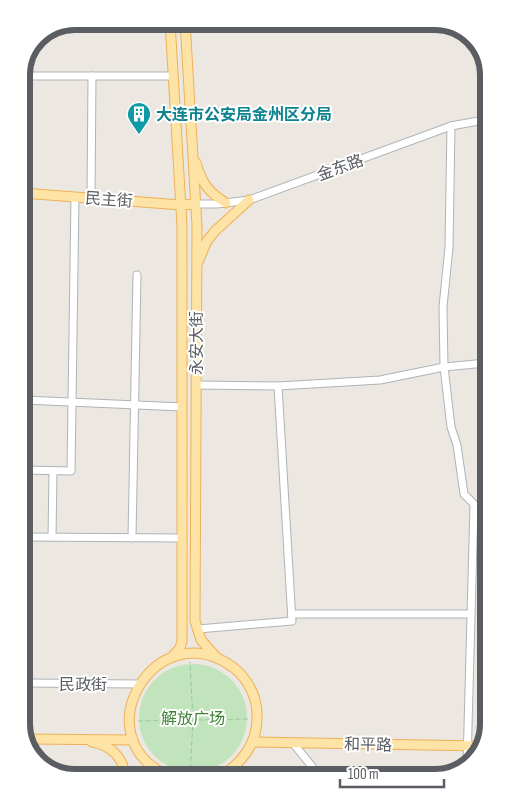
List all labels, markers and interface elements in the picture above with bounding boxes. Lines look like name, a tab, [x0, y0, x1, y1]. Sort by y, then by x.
building icon: 大连市公安局金州区分局	[126, 101, 152, 135]
place label: 大连市公安局金州区分局	[156, 105, 332, 125]
street label: 金东路	[315, 151, 366, 186]
street label: 民主街	[84, 189, 134, 212]
street label: 永安大街	[188, 311, 207, 375]
street label: 民政街	[59, 676, 107, 695]
park label: 解放广场	[161, 710, 225, 729]
street label: 和平路	[344, 736, 392, 755]
scale bar	[340, 756, 444, 788]
text: 100 m	[348, 765, 379, 784]

